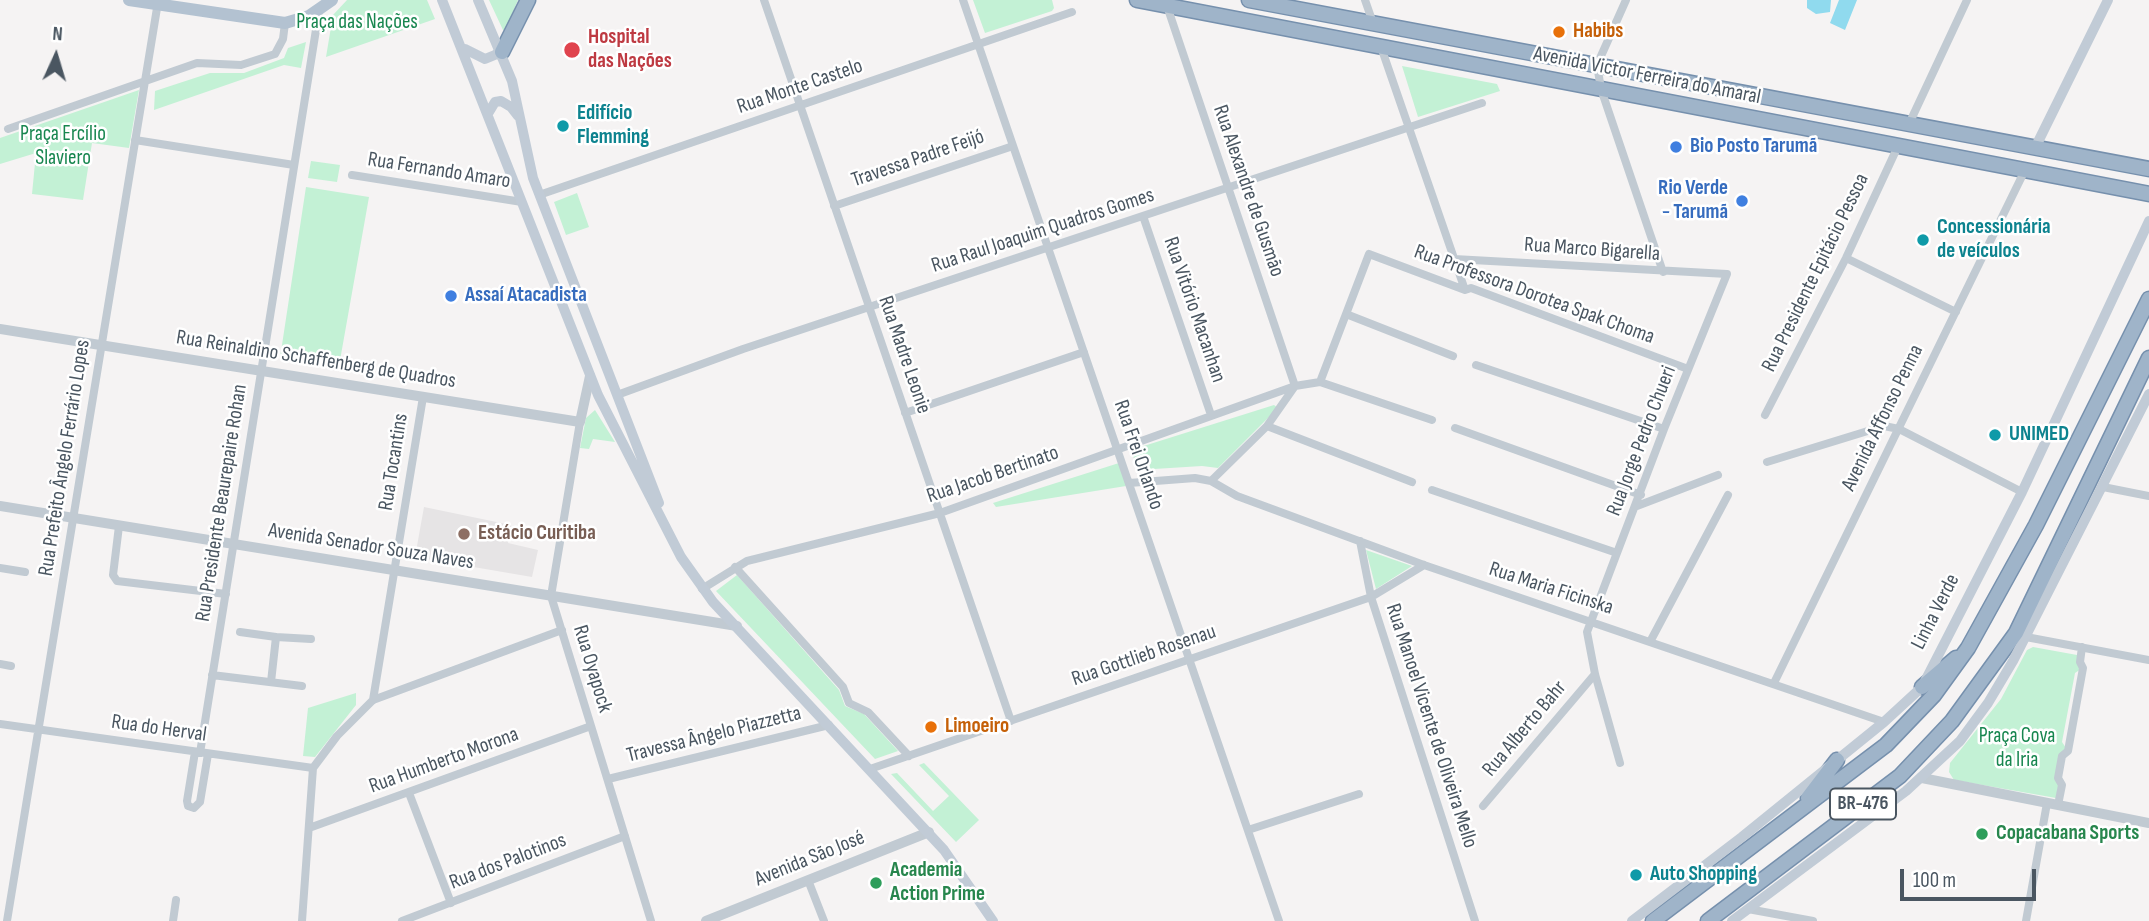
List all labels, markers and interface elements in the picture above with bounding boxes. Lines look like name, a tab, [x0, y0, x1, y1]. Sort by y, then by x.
park label: Praça das Nações	[296, 10, 418, 36]
place label: Habibs	[1573, 19, 1623, 45]
north arrow	[21, 21, 91, 91]
text: N	[52, 23, 63, 46]
marker: Habibs	[1551, 24, 1567, 40]
place label: Hospital das Nações	[588, 25, 672, 75]
marker: Hospital das Nações	[562, 40, 582, 60]
street label: Avenida Victor Ferreira do Amaral	[1531, 42, 1763, 110]
street label: Rua Monte Castelo	[734, 54, 866, 120]
place label: Edifício Flemming	[577, 101, 649, 151]
street label: Rua Alexandre de Gusmão	[1207, 102, 1289, 280]
marker: Edifício Flemming	[555, 118, 571, 134]
park label: Praça Ercílio Slaviero	[20, 122, 106, 172]
street label: Travessa Padre Feijó	[848, 125, 988, 193]
place label: Bio Posto Tarumã	[1690, 134, 1817, 160]
marker: Bio Posto Tarumã	[1668, 139, 1684, 155]
street label: Rua Fernando Amaro	[366, 147, 512, 195]
street label: Rua Presidente Epitácio Pessoa	[1757, 170, 1875, 376]
place label: Rio Verde - Tarumã	[1658, 176, 1728, 226]
street label: Rua Raul Joaquim Quadros Gomes	[928, 183, 1158, 279]
marker: Rio Verde - Tarumã	[1734, 193, 1750, 209]
place label: Concessionária de veículos	[1937, 215, 2051, 265]
marker: Concessionária de veículos	[1915, 232, 1931, 248]
street label: Rua Marco Bigarella	[1523, 233, 1661, 267]
street label: Rua Vitório Macanhan	[1157, 234, 1231, 386]
street label: Rua Professora Dorotea Spak Choma	[1410, 240, 1658, 350]
place label: Assaí Atacadista	[465, 283, 587, 309]
marker: Assaí Atacadista	[443, 288, 459, 304]
street label: Rua Madre Leonie	[872, 293, 936, 417]
street label: Rua Reinaldino Schaffenberg de Quadros	[174, 325, 458, 395]
street label: Rua Prefeito Ângelo Ferrário Lopes	[34, 338, 96, 578]
street label: Avenida Affonso Penna	[1837, 341, 1929, 495]
street label: Rua Jorge Pedro Chueri	[1602, 362, 1682, 520]
street label: Rua Presidente Beaurepaire Rohan	[191, 383, 253, 623]
street label: Rua Frei Orlando	[1108, 397, 1168, 513]
street label: Rua Tocantins	[374, 412, 414, 512]
place label: UNIMED	[2009, 422, 2069, 448]
marker: UNIMED	[1987, 427, 2003, 443]
street label: Rua Jacob Bertinato	[924, 441, 1062, 509]
street label: Avenida Senador Souza Naves	[267, 518, 475, 576]
place label: Estácio Curitiba	[478, 521, 596, 547]
marker: Estácio Curitiba	[456, 526, 472, 542]
street label: Rua Maria Ficinska	[1486, 557, 1616, 621]
street label: Linha Verde	[1906, 570, 1966, 654]
street label: Rua Manoel Vicente de Oliveira Mello	[1380, 601, 1482, 851]
street label: Rua Gottlieb Rosenau	[1069, 620, 1219, 692]
street label: Rua Oyapock	[567, 622, 617, 716]
street label: Rua Alberto Bahr	[1478, 676, 1572, 782]
street label: Travessa Ângelo Piazzetta	[624, 701, 804, 769]
street label: Rua do Herval	[110, 710, 208, 748]
place label: Limoeiro	[945, 714, 1009, 740]
marker: Limoeiro	[923, 719, 939, 735]
street label: Rua Humberto Morona	[366, 722, 522, 800]
park label: Praça Cova da Iria	[1979, 724, 2055, 774]
road number: BR-476	[1830, 789, 1896, 820]
place label: Copacabana Sports	[1996, 821, 2139, 847]
street label: Avenida São José	[751, 826, 869, 892]
marker: Copacabana Sports	[1974, 826, 1990, 842]
street label: Rua dos Palotinos	[446, 828, 570, 896]
scale bar	[1904, 855, 2040, 899]
place label: Academia Action Prime	[890, 858, 985, 908]
place label: Auto Shopping	[1650, 862, 1757, 888]
marker: Auto Shopping	[1628, 867, 1644, 883]
text: 100 m	[1913, 868, 1956, 893]
marker: Academia Action Prime	[868, 875, 884, 891]

